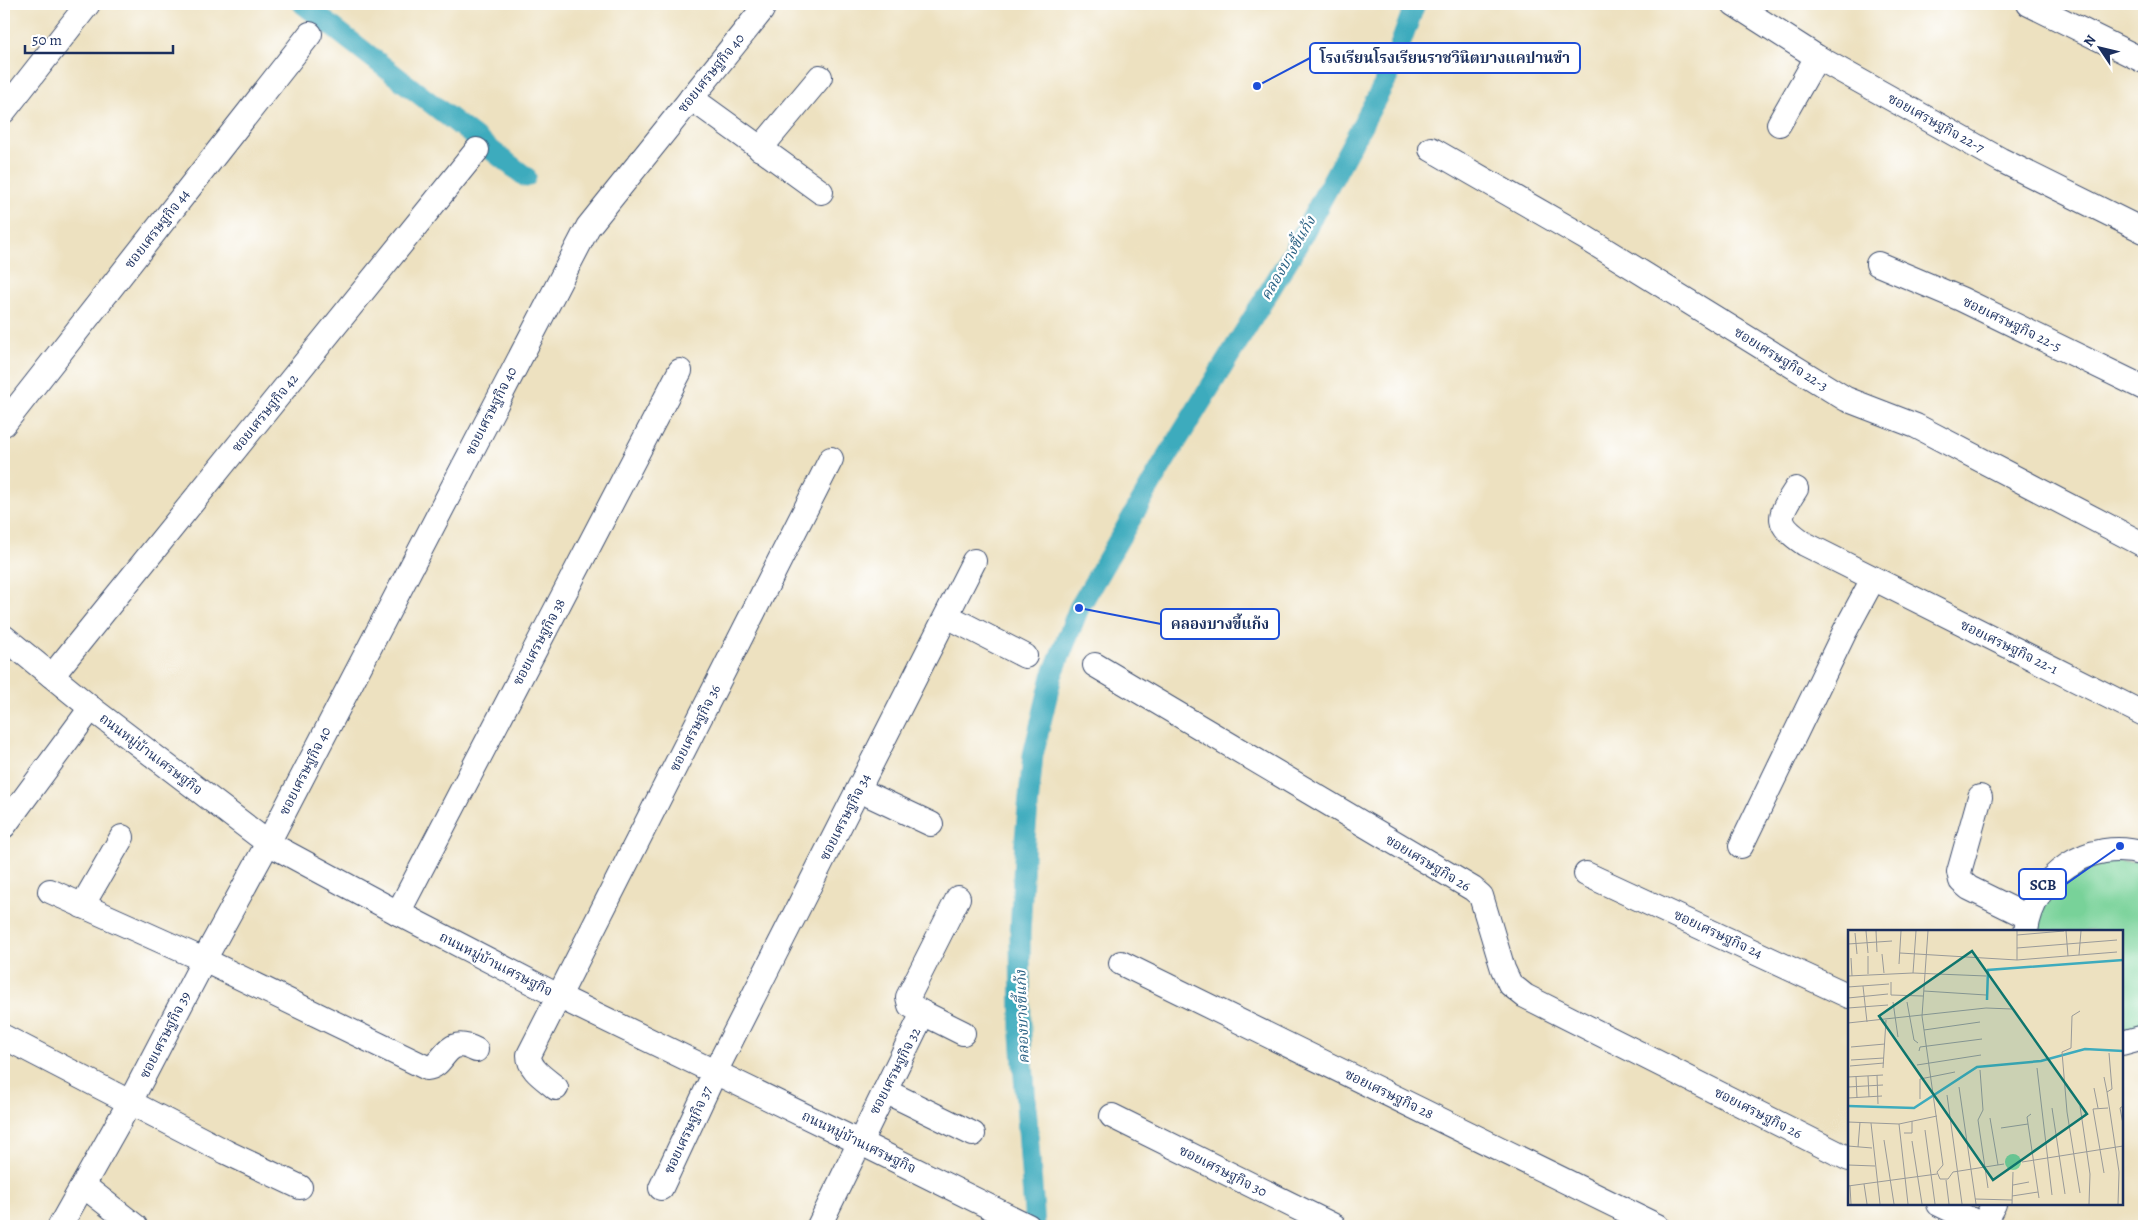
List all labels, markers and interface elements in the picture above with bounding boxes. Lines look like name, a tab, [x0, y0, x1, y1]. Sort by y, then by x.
scale bar	[25, 22, 172, 54]
north arrow	[2076, 22, 2126, 72]
street label: ซอยเศรษฐกิจ 40	[673, 29, 749, 117]
text: 50 m	[32, 30, 62, 50]
text: N	[2079, 31, 2100, 50]
callout: โรงเรียนโรงเรียนราชวินิตบางแคปานขำ	[1310, 43, 1580, 73]
text: โรงเรียนโรงเรียนราชวินิตบางแคปานขำ	[1319, 47, 1570, 68]
street label: ซอยเศรษฐกิจ 22-7	[1884, 89, 1988, 157]
street label: ซอยเศรษฐกิจ 44	[120, 185, 194, 273]
water label: คลองบางขี้แก้ง	[1255, 211, 1320, 304]
street label: ซอยเศรษฐกิจ 22-5	[1959, 292, 2065, 356]
street label: ซอยเศรษฐกิจ 22-3	[1730, 322, 1832, 396]
street label: ซอยเศรษฐกิจ 40	[461, 364, 521, 458]
street label: ซอยเศรษฐกิจ 42	[227, 369, 303, 456]
street label: ซอยเศรษฐกิจ 38	[508, 595, 570, 689]
callout: คลองบางขี้แก้ง	[1161, 609, 1279, 639]
text: คลองบางขี้แก้ง	[1171, 613, 1269, 634]
street label: ซอยเศรษฐกิจ 22-1	[1957, 615, 2061, 679]
street label: ซอยเศรษฐกิจ 36	[665, 681, 725, 775]
street label: ถนนหมู่บ้านเศรษฐกิจ	[95, 709, 207, 799]
street label: ซอยเศรษฐกิจ 40	[275, 724, 335, 818]
street label: ซอยเศรษฐกิจ 34	[815, 770, 875, 864]
street label: ซอยเศรษฐกิจ 26	[1382, 830, 1474, 896]
callout: SCB	[2019, 869, 2066, 899]
text: SCB	[2030, 875, 2056, 895]
street label: ซอยเศรษฐกิจ 24	[1671, 905, 1765, 963]
street label: ถนนหมู่บ้านเศรษฐกิจ	[436, 927, 556, 1001]
inset map	[1848, 930, 2123, 1205]
water label: คลองบางขี้แก้ง	[1009, 969, 1034, 1064]
street label: ซอยเศรษฐกิจ 39	[135, 988, 195, 1082]
street label: ซอยเศรษฐกิจ 32	[865, 1024, 925, 1118]
street label: ซอยเศรษฐกิจ 28	[1342, 1064, 1437, 1124]
street label: ซอยเศรษฐกิจ 37	[659, 1083, 717, 1177]
street label: ซอยเศรษฐกิจ 26	[1711, 1083, 1805, 1143]
street label: ถนนหมู่บ้านเศรษฐกิจ	[799, 1106, 919, 1178]
street label: ซอยเศรษฐกิจ 30	[1176, 1141, 1270, 1201]

